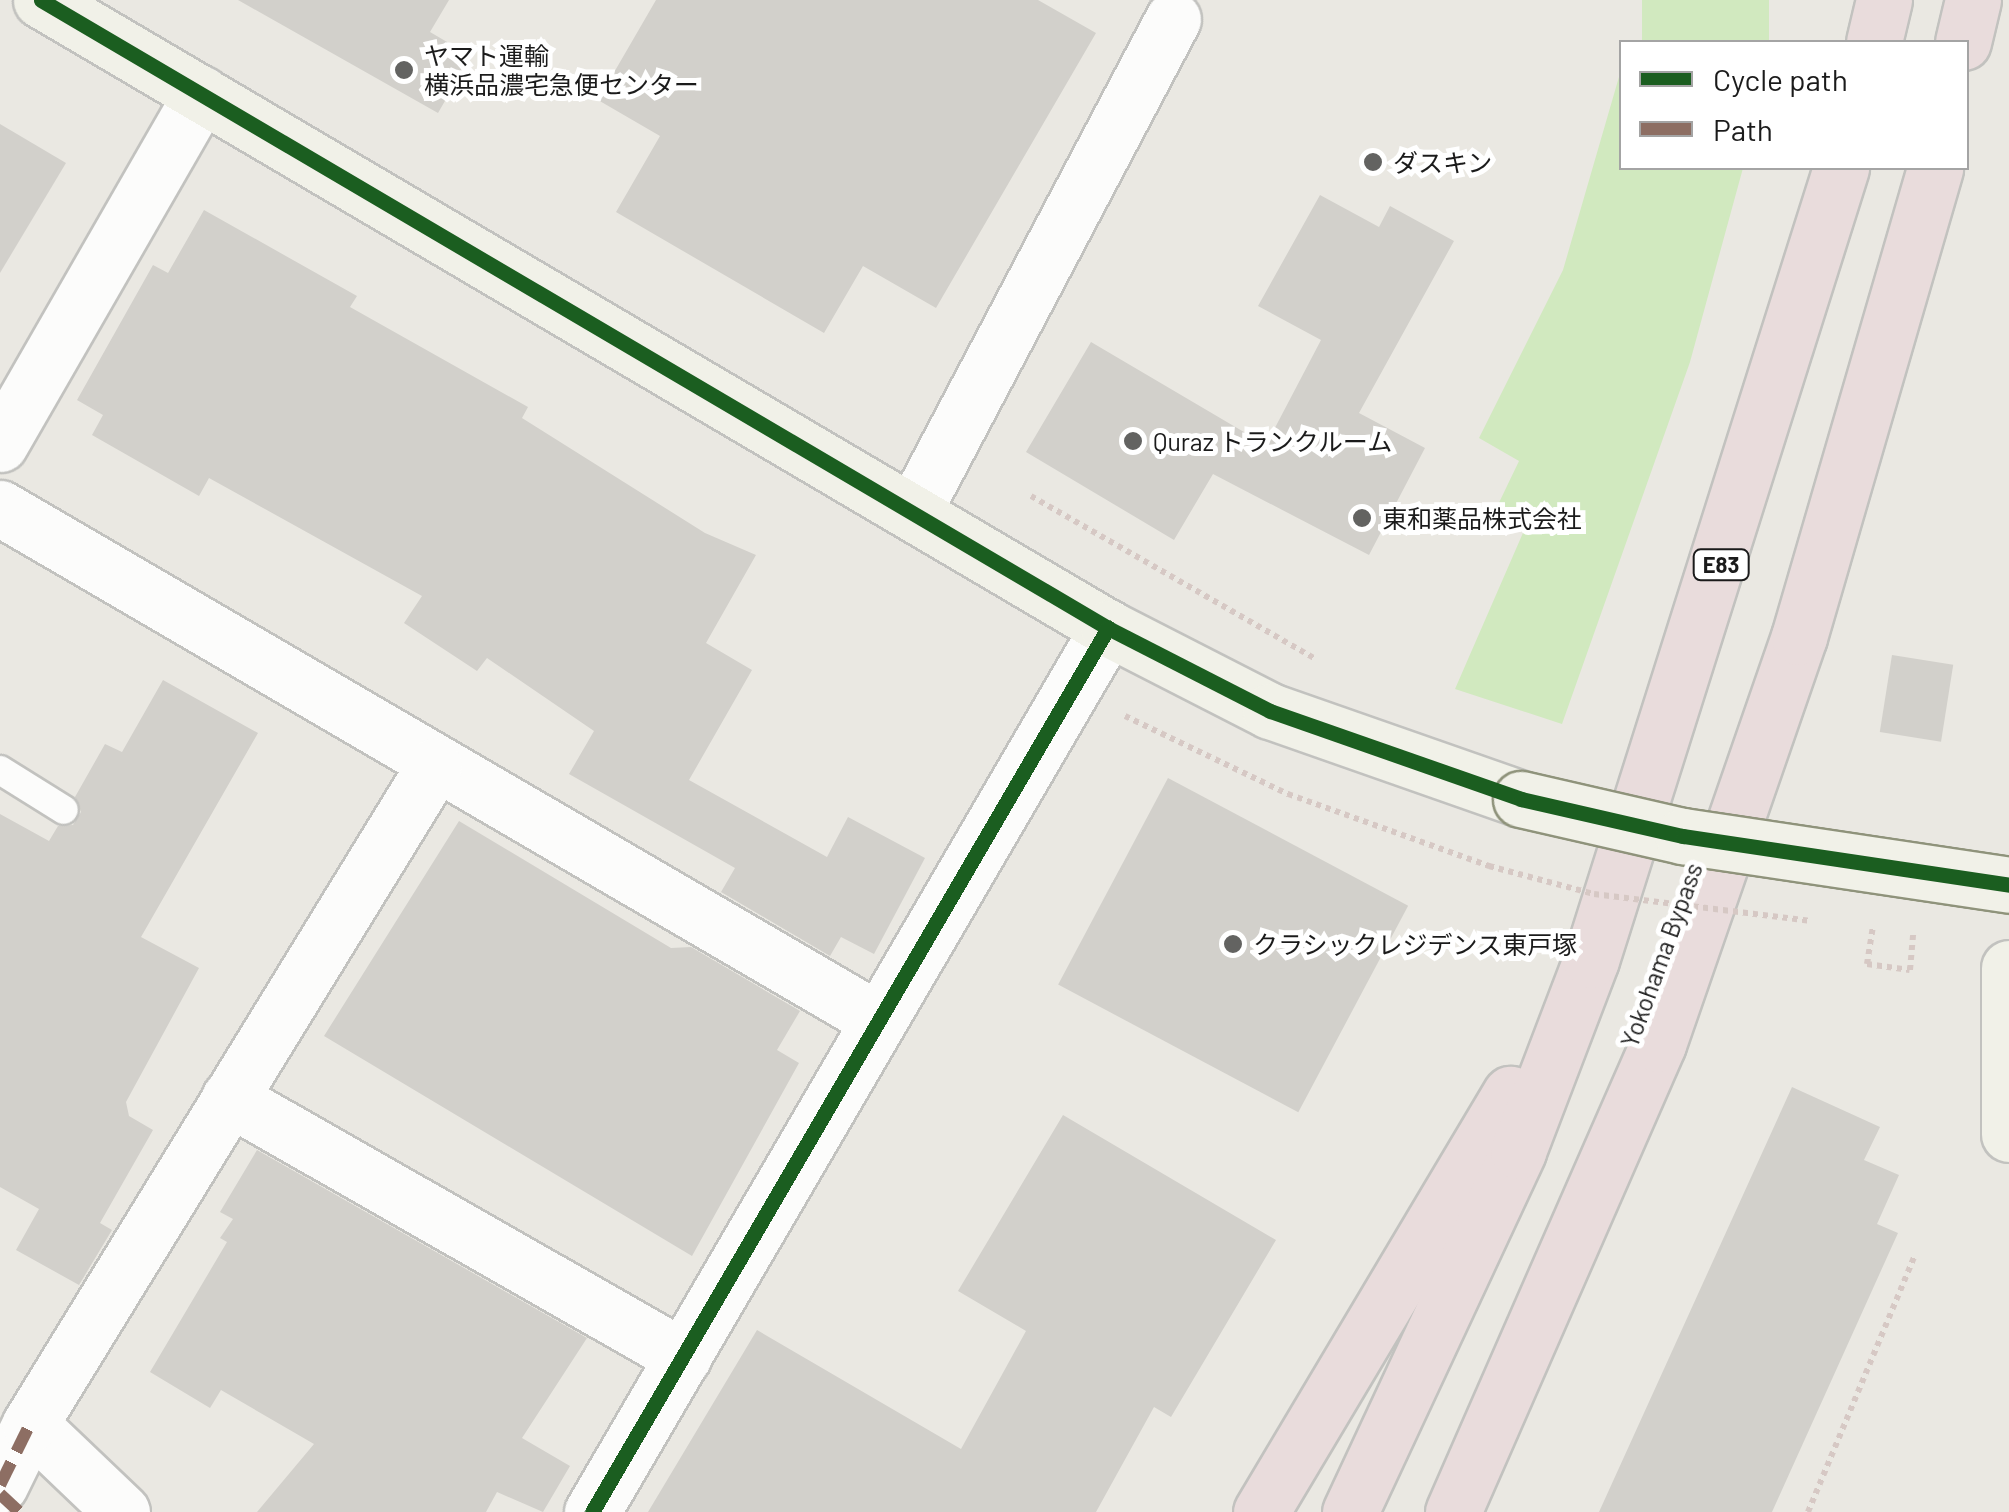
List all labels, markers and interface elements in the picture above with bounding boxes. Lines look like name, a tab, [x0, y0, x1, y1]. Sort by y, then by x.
legend	[1619, 40, 1969, 170]
place label: ヤマト運輸 横浜品濃宅急便センター	[424, 41, 699, 100]
marker: ヤマト運輸 横浜品濃宅急便センター	[393, 59, 415, 81]
text: Cycle path	[1713, 61, 1848, 97]
text: Path	[1713, 111, 1773, 147]
place label: ダスキン	[1393, 147, 1493, 177]
marker: ダスキン	[1362, 151, 1384, 173]
place label: Quraz トランクルーム	[1153, 426, 1394, 456]
marker: Quraz トランクルーム	[1122, 430, 1144, 452]
place label: 東和薬品株式会社	[1382, 503, 1582, 533]
marker: 東和薬品株式会社	[1351, 507, 1373, 529]
road number: E83	[1691, 548, 1751, 582]
street label: Yokohama Bypass	[1614, 859, 1708, 1051]
place label: クラシックレジデンス東戸塚	[1253, 929, 1578, 959]
marker: クラシックレジデンス東戸塚	[1222, 933, 1244, 955]

